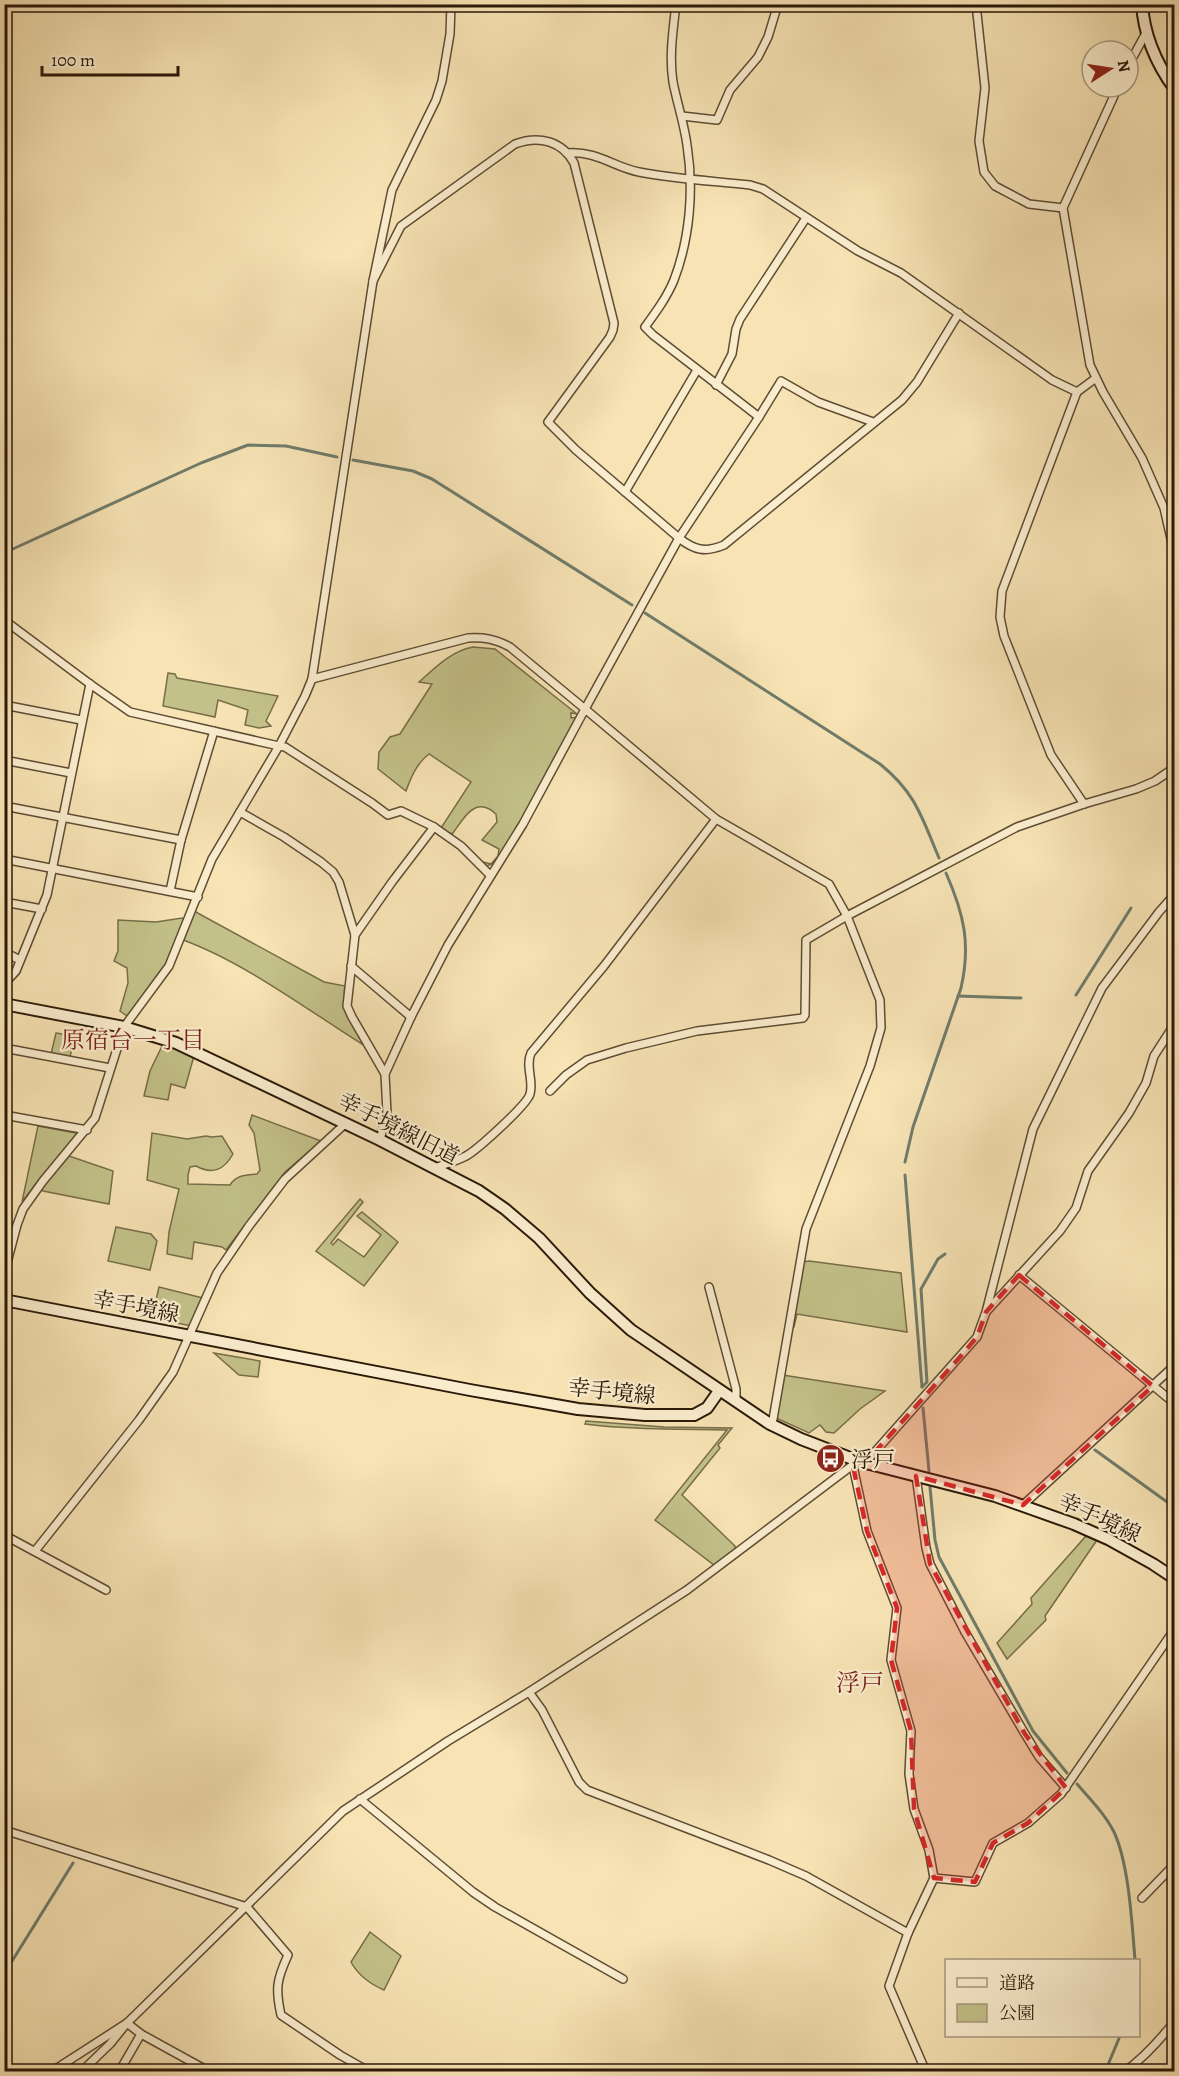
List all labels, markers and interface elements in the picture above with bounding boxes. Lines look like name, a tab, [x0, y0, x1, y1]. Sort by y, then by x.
scale bar	[42, 39, 178, 77]
north arrow	[1080, 39, 1140, 99]
text: 100 m	[51, 48, 95, 72]
text: N	[1112, 58, 1136, 74]
district label: 原宿台一丁目	[61, 1024, 205, 1056]
street label: 幸手境線旧道	[333, 1086, 464, 1172]
street label: 幸手境線	[90, 1284, 182, 1330]
street label: 幸手境線	[567, 1372, 657, 1412]
bus stop icon: 浮戸	[814, 1443, 846, 1475]
place label: 浮戸	[851, 1445, 895, 1475]
street label: 幸手境線	[1053, 1486, 1146, 1550]
district label: 浮戸	[836, 1667, 884, 1699]
legend	[945, 1959, 1140, 2037]
text: 道路	[999, 1971, 1035, 1995]
text: 公園	[999, 2001, 1035, 2025]

